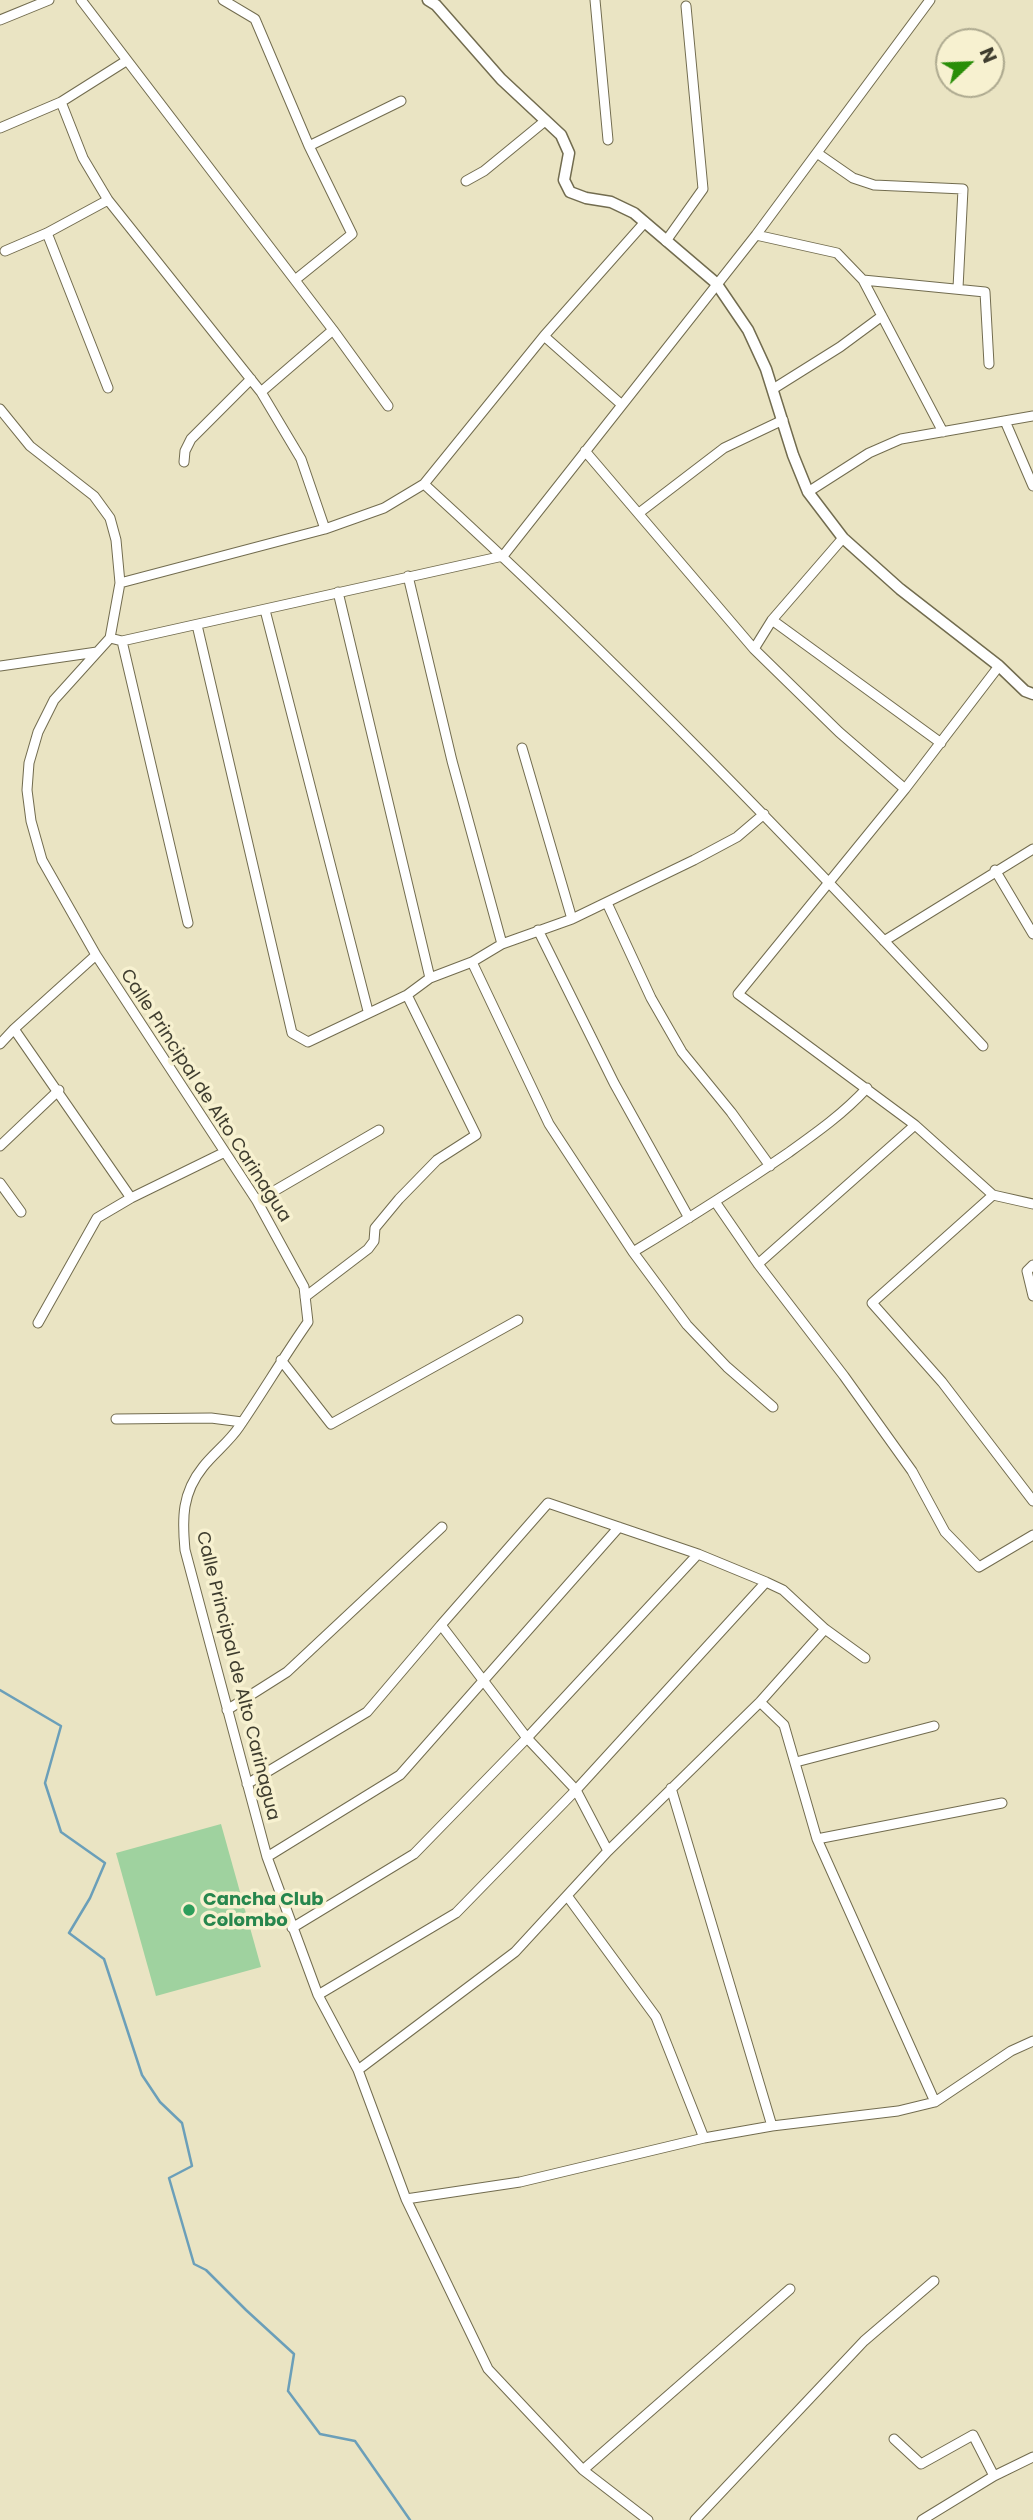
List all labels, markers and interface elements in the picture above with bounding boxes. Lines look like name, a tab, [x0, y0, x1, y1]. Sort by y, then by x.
north arrow	[935, 28, 1005, 98]
text: N	[973, 44, 1003, 67]
street label: Calle Principal de Alto Carinagua	[115, 965, 295, 1227]
street label: Calle Principal de Alto Carinagua	[191, 1529, 283, 1823]
place label: Cancha Club Colombo	[203, 1889, 324, 1932]
marker: Cancha Club Colombo	[181, 1902, 197, 1918]

